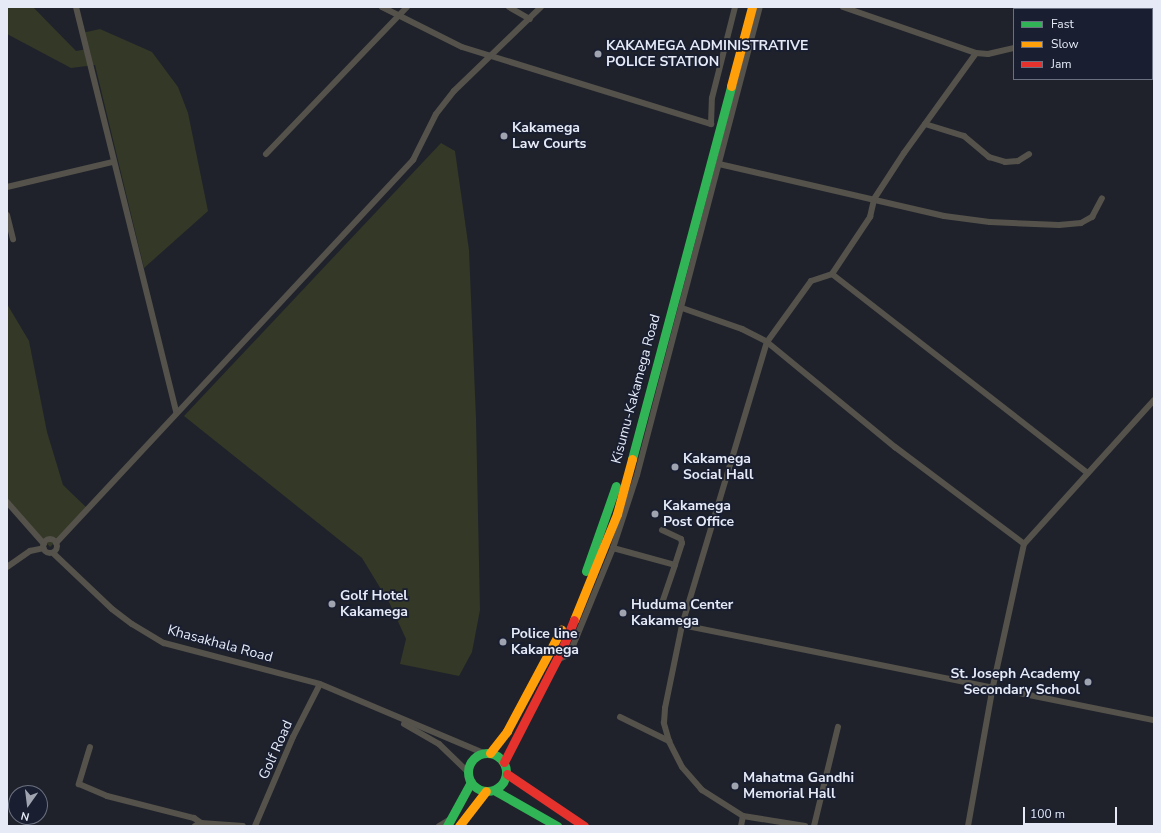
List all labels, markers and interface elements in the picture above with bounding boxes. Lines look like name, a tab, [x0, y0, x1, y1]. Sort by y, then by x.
legend	[1013, 8, 1153, 80]
text: Fast	[1051, 16, 1074, 32]
text: Slow	[1051, 36, 1079, 52]
place label: KAKAMEGA ADMINISTRATIVE POLICE STATION	[606, 38, 808, 70]
marker: KAKAMEGA ADMINISTRATIVE POLICE STATION	[593, 49, 603, 59]
text: Jam	[1051, 56, 1072, 72]
place label: Kakamega Law Courts	[512, 120, 586, 152]
marker: Kakamega Law Courts	[499, 131, 509, 141]
street label: Kisumu-Kakamega Road	[608, 312, 664, 466]
place label: Kakamega Social Hall	[683, 451, 753, 484]
marker: Kakamega Social Hall	[670, 462, 680, 472]
place label: Kakamega Post Office	[663, 498, 734, 530]
marker: Kakamega Post Office	[650, 509, 660, 519]
place label: Golf Hotel Kakamega	[340, 588, 408, 620]
place label: Huduma Center Kakamega	[631, 597, 733, 630]
marker: Golf Hotel Kakamega	[327, 599, 337, 609]
marker: Huduma Center Kakamega	[618, 608, 628, 618]
street label: Khasakhala Road	[165, 622, 275, 666]
place label: Police line Kakamega	[511, 626, 579, 658]
marker: Police line Kakamega	[498, 637, 508, 647]
place label: St. Joseph Academy Secondary School	[950, 666, 1080, 698]
marker: St. Joseph Academy Secondary School	[1083, 677, 1093, 687]
street label: Golf Road	[256, 718, 296, 782]
place label: Mahatma Gandhi Memorial Hall	[743, 770, 854, 802]
marker: Mahatma Gandhi Memorial Hall	[730, 781, 740, 791]
north arrow	[8, 785, 48, 825]
scale bar	[1025, 799, 1119, 825]
text: 100 m	[1030, 806, 1065, 822]
text: N	[19, 808, 31, 824]

